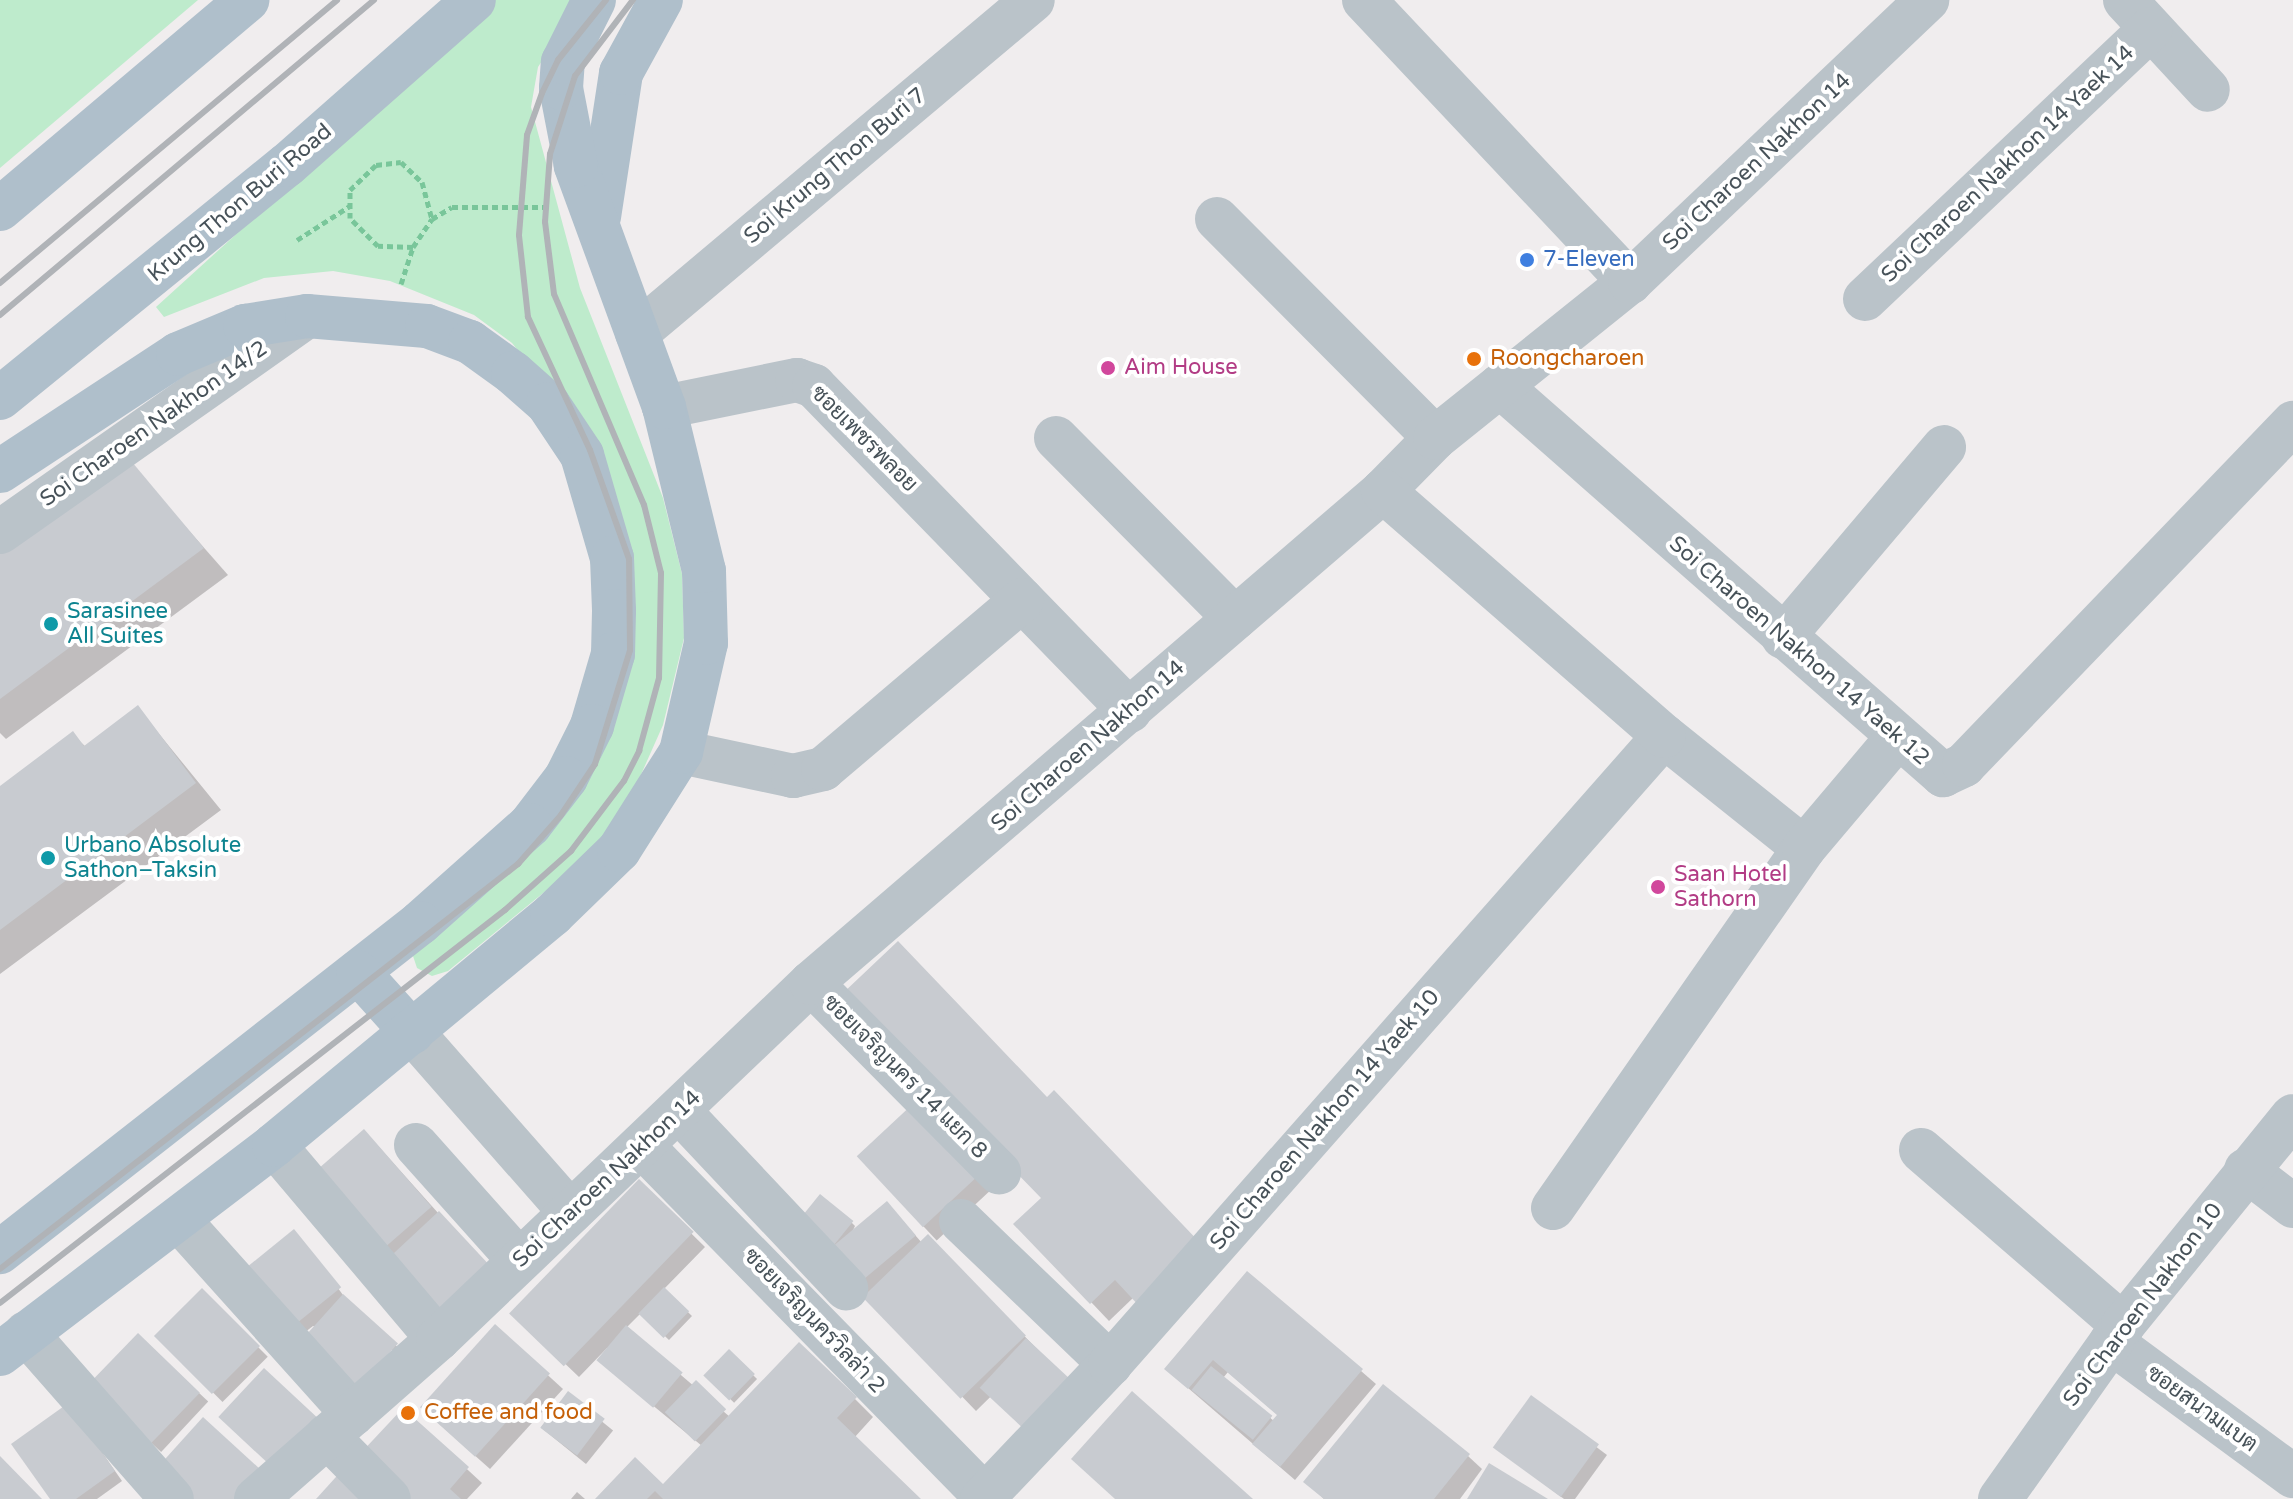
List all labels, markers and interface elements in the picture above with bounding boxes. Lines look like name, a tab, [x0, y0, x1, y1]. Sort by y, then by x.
street label: Soi Charoen Nakhon 14 Yaek 14	[1876, 40, 2140, 288]
street label: Soi Charoen Nakhon 14	[1657, 68, 1857, 256]
street label: Soi Krung Thon Buri 7	[739, 82, 931, 250]
street label: Krung Thon Buri Road	[143, 118, 337, 288]
place label: 7-Eleven	[1543, 247, 1635, 273]
marker: 7-Eleven	[1518, 251, 1536, 269]
street label: Soi Charoen Nakhon 14/2	[35, 335, 273, 513]
place label: Roongcharoen	[1490, 346, 1645, 372]
marker: Roongcharoen	[1465, 350, 1483, 368]
place label: Aim House	[1124, 355, 1238, 381]
marker: Aim House	[1099, 359, 1117, 377]
street label: ซอยเพชรพลอย	[805, 380, 923, 498]
street label: Soi Charoen Nakhon 14 Yaek 12	[1664, 531, 1934, 771]
place label: Sarasinee All Suites	[67, 598, 168, 650]
marker: Sarasinee All Suites	[42, 615, 60, 633]
street label: Soi Charoen Nakhon 14	[986, 655, 1190, 837]
place label: Urbano Absolute Sathon–Taksin	[64, 832, 241, 884]
marker: Urbano Absolute Sathon–Taksin	[39, 849, 57, 867]
place label: Saan Hotel Sathorn	[1674, 861, 1787, 912]
marker: Saan Hotel Sathorn	[1649, 878, 1667, 896]
street label: Soi Charoen Nakhon 14 Yaek 10	[1205, 985, 1445, 1255]
street label: ซอยเจริญนคร 14 แยก 8	[817, 989, 993, 1165]
street label: Soi Charoen Nakhon 14	[507, 1085, 707, 1273]
street label: Soi Charoen Nakhon 10	[2058, 1198, 2228, 1412]
street label: ซอยเจริญนครวิลล่า 2	[738, 1243, 890, 1399]
street label: ซอยสนามแบต	[2142, 1360, 2262, 1458]
place label: Coffee and food	[424, 1400, 593, 1426]
marker: Coffee and food	[399, 1404, 417, 1422]

